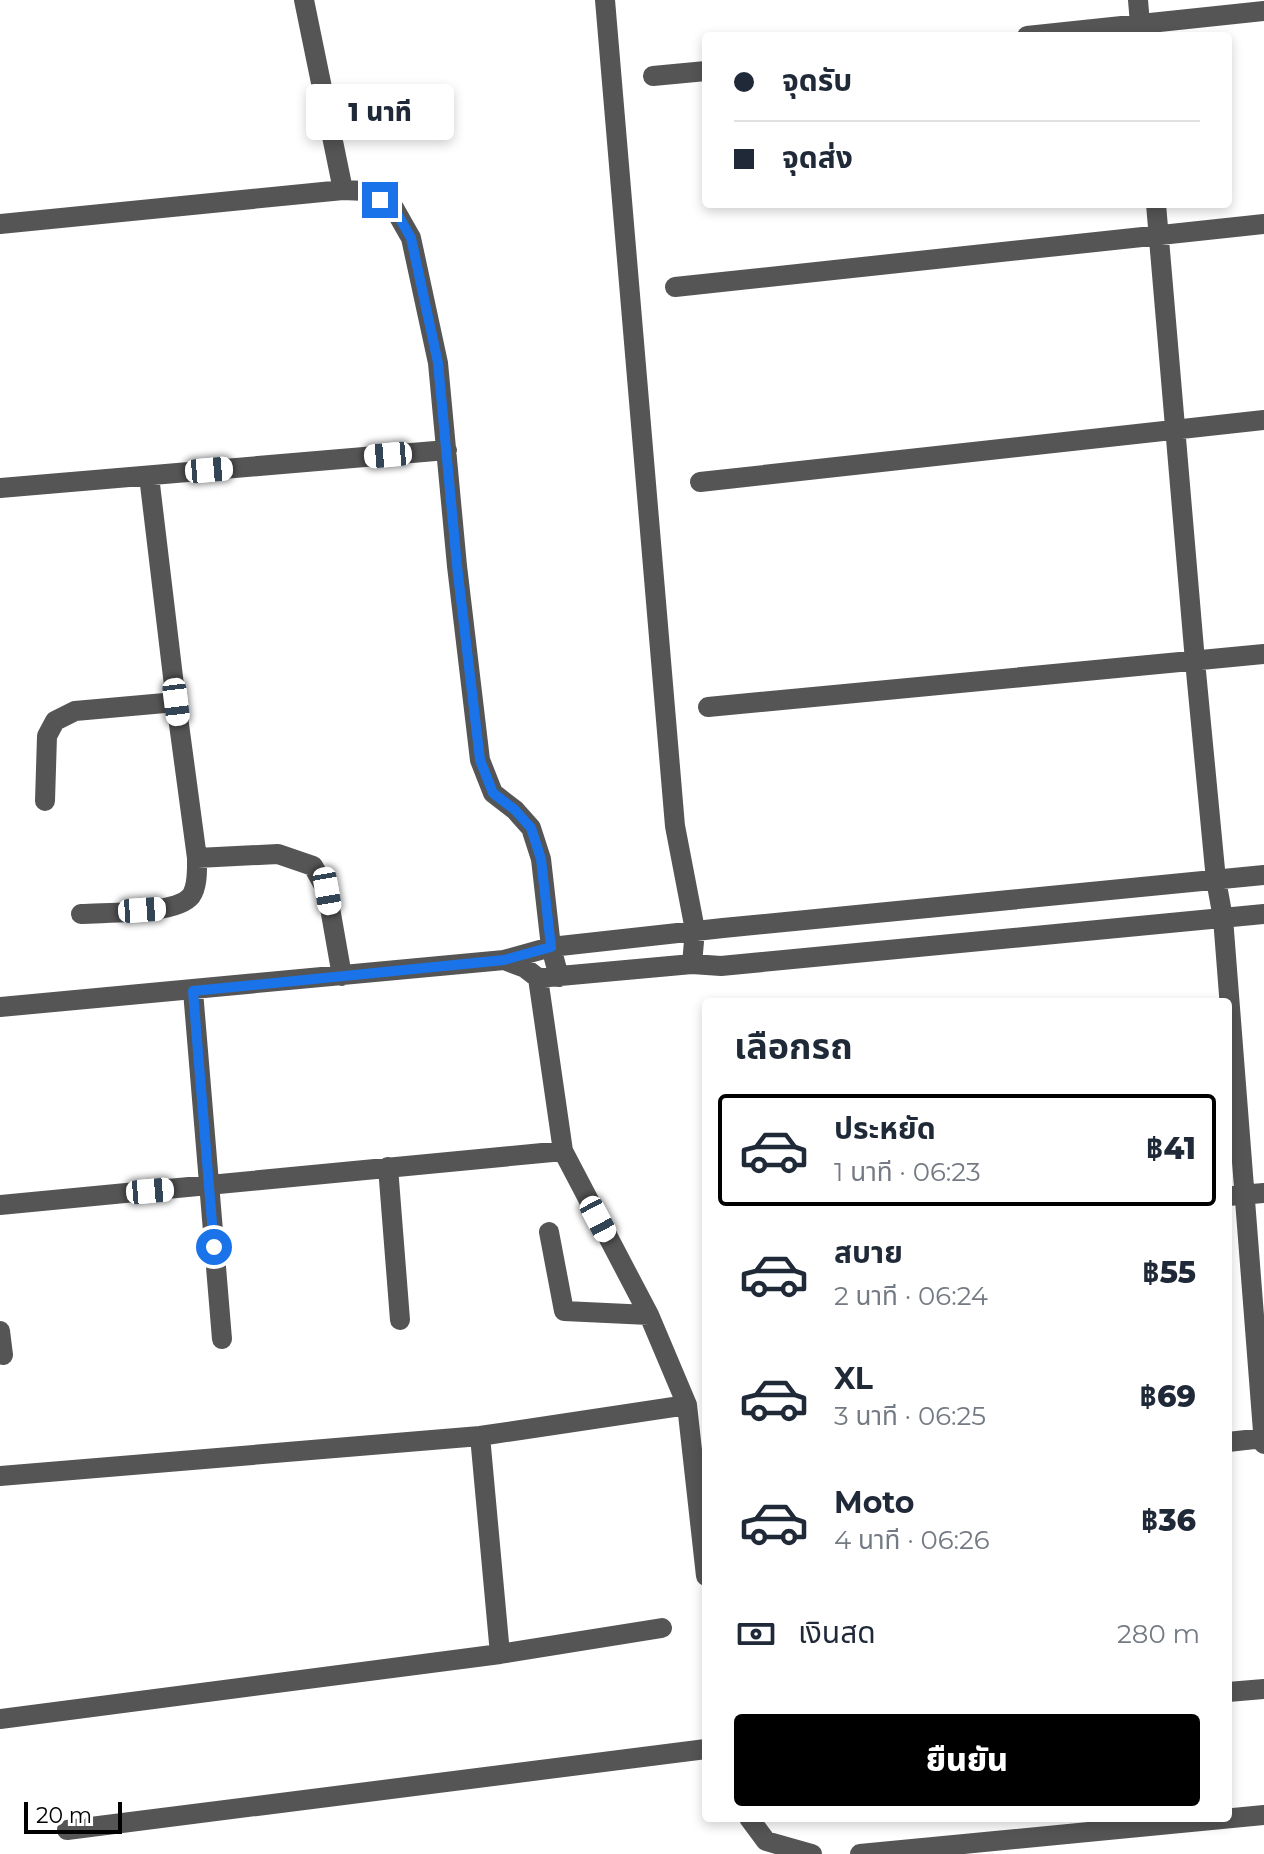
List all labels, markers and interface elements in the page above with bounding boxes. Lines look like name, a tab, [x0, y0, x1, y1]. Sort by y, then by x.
text: จุดรับ	[782, 62, 852, 99]
callout: 1 นาที	[306, 84, 454, 140]
text: 1 นาที	[348, 96, 412, 128]
text: จุดส่ง	[782, 139, 853, 176]
route end	[362, 182, 398, 218]
car	[363, 441, 413, 469]
car	[184, 456, 234, 484]
car	[161, 677, 191, 727]
car	[311, 865, 343, 917]
car	[117, 896, 167, 924]
text: เลือกรถ	[734, 1024, 853, 1068]
text: ประหยัด	[834, 1110, 936, 1147]
icon: car	[738, 1114, 810, 1186]
text: ฿41	[1146, 1130, 1196, 1167]
text: 1 นาที · 06:23	[834, 1156, 981, 1188]
car	[125, 1177, 175, 1205]
car	[576, 1192, 620, 1246]
route start	[196, 1229, 232, 1265]
text: สบาย	[834, 1234, 903, 1271]
icon: car	[738, 1238, 810, 1310]
text: ฿55	[1142, 1254, 1196, 1291]
text: 2 นาที · 06:24	[834, 1280, 988, 1312]
text: XL	[834, 1360, 873, 1397]
icon: car	[738, 1362, 810, 1434]
text: ฿69	[1140, 1378, 1196, 1415]
text: 3 นาที · 06:25	[834, 1400, 986, 1432]
text: Moto	[834, 1484, 915, 1521]
icon: car	[738, 1486, 810, 1558]
text: ฿36	[1141, 1502, 1196, 1539]
text: 4 นาที · 06:26	[834, 1524, 990, 1556]
icon: cash	[734, 1612, 778, 1656]
text: เงินสด	[798, 1614, 876, 1651]
text: 280 m	[1117, 1618, 1200, 1650]
button: ยืนยัน	[734, 1714, 1200, 1806]
scale bar	[24, 1798, 122, 1834]
text: 20 m	[36, 1802, 92, 1829]

